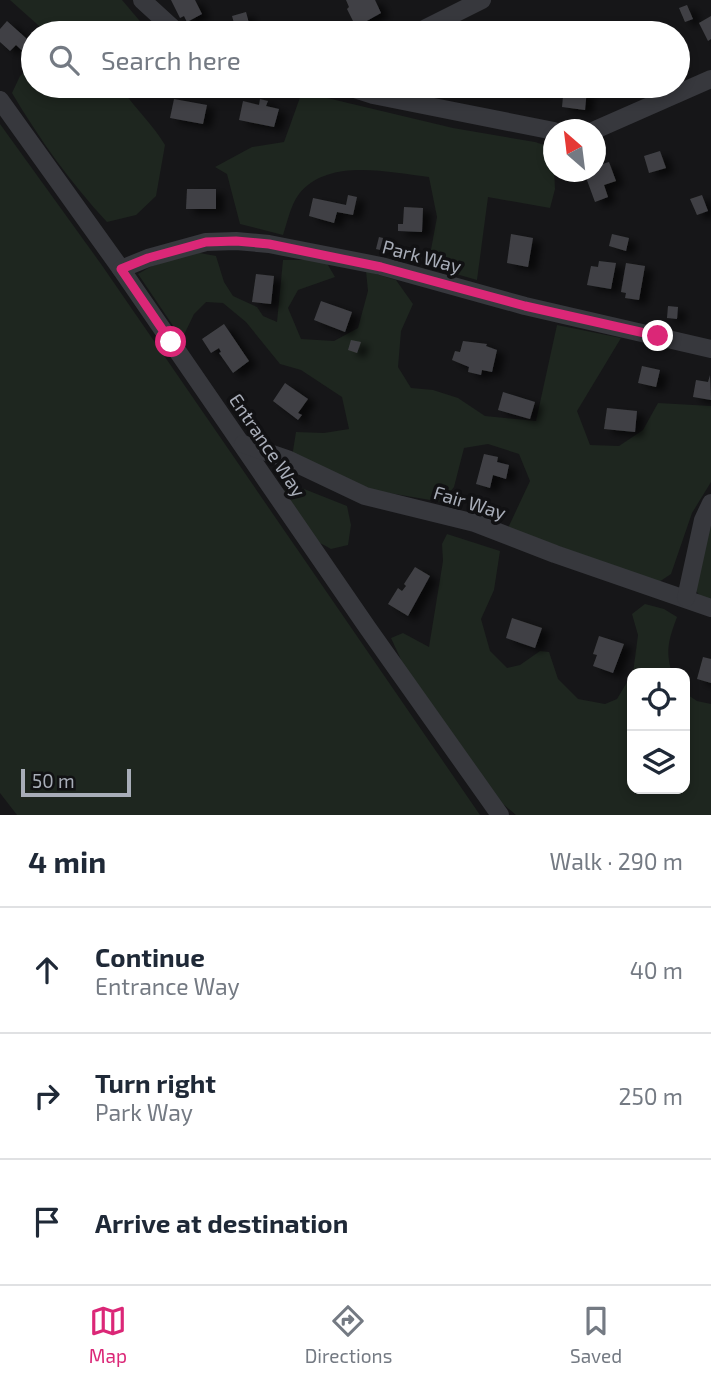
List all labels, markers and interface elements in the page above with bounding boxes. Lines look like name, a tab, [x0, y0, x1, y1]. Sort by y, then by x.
search box	[21, 21, 690, 98]
icon: search	[45, 41, 83, 79]
text: Search here	[101, 44, 241, 75]
north arrow	[543, 119, 606, 182]
street label: Park Way	[380, 234, 464, 278]
route end	[642, 320, 673, 351]
route start	[155, 326, 186, 357]
street label: Entrance Way	[225, 389, 311, 501]
street label: Fair Way	[431, 480, 509, 524]
map controls	[627, 668, 690, 794]
button: locate	[627, 668, 690, 731]
button: layers	[627, 731, 690, 794]
scale bar	[21, 766, 131, 798]
text: 50 m	[32, 769, 75, 792]
text: 4 min	[28, 843, 106, 879]
text: Walk · 290 m	[550, 847, 683, 875]
text: Continue	[95, 941, 205, 972]
icon: ahead	[28, 951, 66, 989]
text: 40 m	[630, 956, 683, 984]
text: Entrance Way	[95, 972, 240, 1000]
text: Turn right	[95, 1067, 216, 1098]
icon: right	[28, 1077, 66, 1115]
text: 250 m	[619, 1082, 683, 1110]
text: Park Way	[95, 1098, 193, 1126]
icon: arrive	[28, 1203, 66, 1241]
text: Arrive at destination	[95, 1207, 348, 1238]
tab: Map	[89, 1302, 127, 1367]
tab: Directions	[305, 1302, 392, 1367]
tab: Saved	[570, 1302, 622, 1367]

